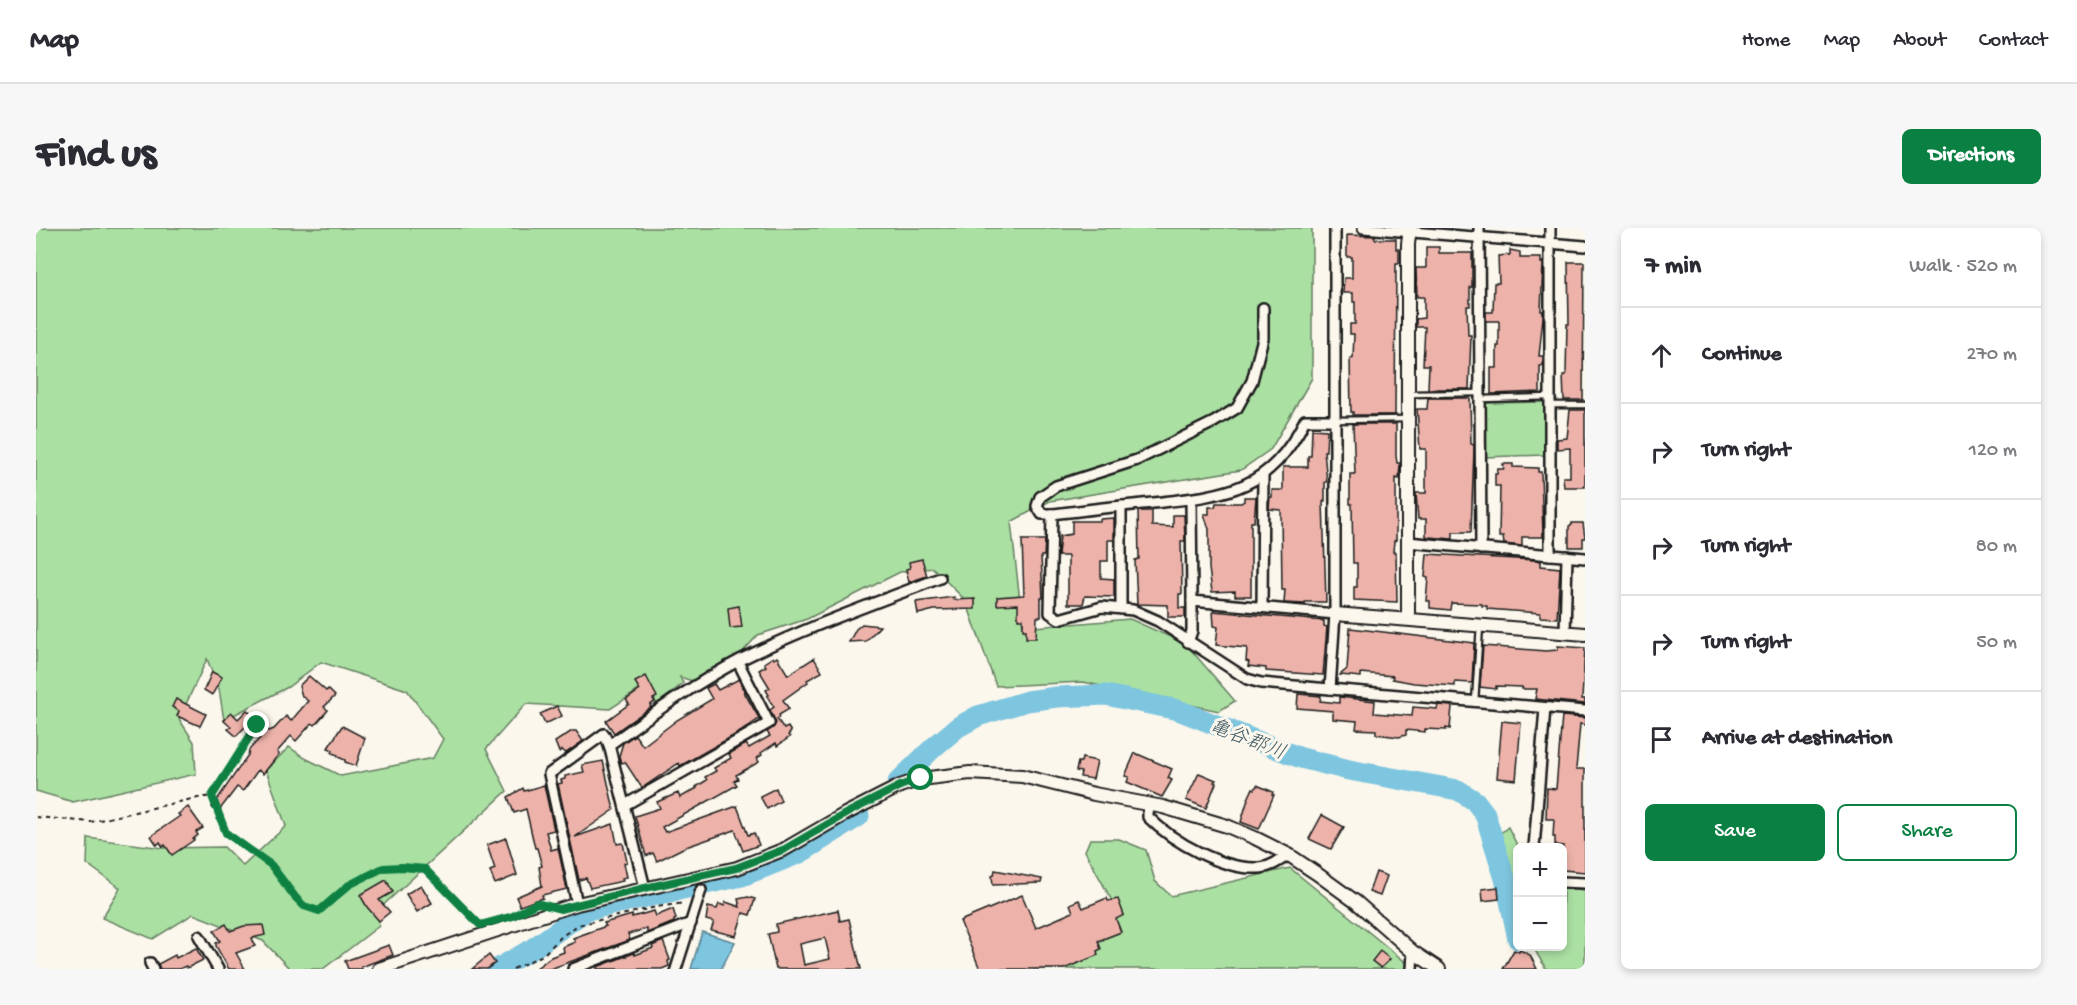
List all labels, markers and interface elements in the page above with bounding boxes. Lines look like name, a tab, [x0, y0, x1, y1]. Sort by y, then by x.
text: Map	[30, 25, 79, 58]
text: Home	[1742, 29, 1790, 54]
text: Map	[1823, 29, 1860, 54]
text: About	[1893, 29, 1946, 54]
text: Contact	[1979, 29, 2047, 54]
button: Directions	[1902, 129, 2041, 184]
text: Find us	[36, 132, 156, 181]
text: 7 min	[1645, 252, 1701, 283]
text: Walk · 520 m	[1909, 256, 2017, 279]
icon: ahead	[1645, 339, 1678, 372]
text: Continue	[1702, 342, 1782, 368]
text: 270 m	[1967, 344, 2017, 367]
icon: right	[1645, 435, 1678, 468]
text: Turn right	[1702, 438, 1790, 464]
text: 120 m	[1969, 440, 2017, 463]
icon: right	[1645, 531, 1678, 564]
text: Turn right	[1702, 534, 1790, 560]
text: 80 m	[1976, 536, 2017, 559]
icon: right	[1645, 627, 1678, 660]
text: Turn right	[1702, 630, 1790, 656]
text: 50 m	[1976, 632, 2017, 655]
route end	[243, 711, 269, 737]
water label: 亀谷郡川	[1205, 714, 1289, 766]
icon: arrive	[1645, 723, 1678, 756]
text: Arrive at destination	[1702, 726, 1892, 752]
route start	[907, 764, 933, 790]
button: Save	[1645, 804, 1825, 861]
button: Share	[1837, 804, 2017, 861]
map controls	[1513, 843, 1567, 951]
button: +	[1513, 843, 1567, 897]
button: −	[1513, 897, 1567, 951]

